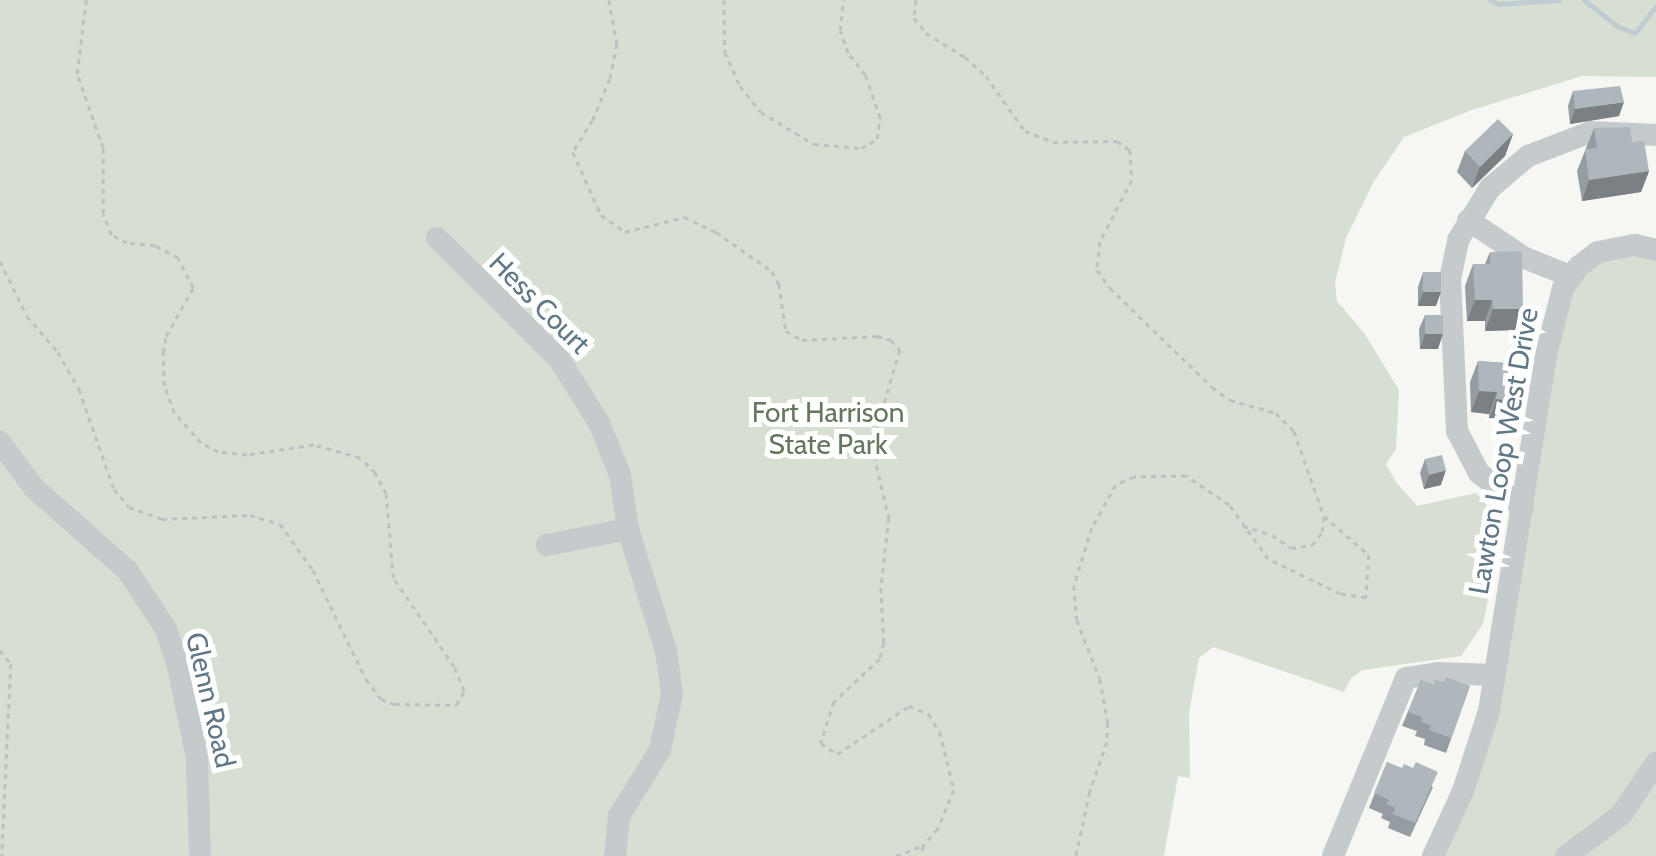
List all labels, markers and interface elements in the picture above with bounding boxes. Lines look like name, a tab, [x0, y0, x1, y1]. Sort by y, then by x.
street label: Hess Court	[483, 246, 597, 360]
street label: Lawton Loop West Drive	[1461, 305, 1545, 597]
park label: Fort Harrison State Park	[752, 395, 904, 461]
street label: Glenn Road	[179, 629, 243, 771]

